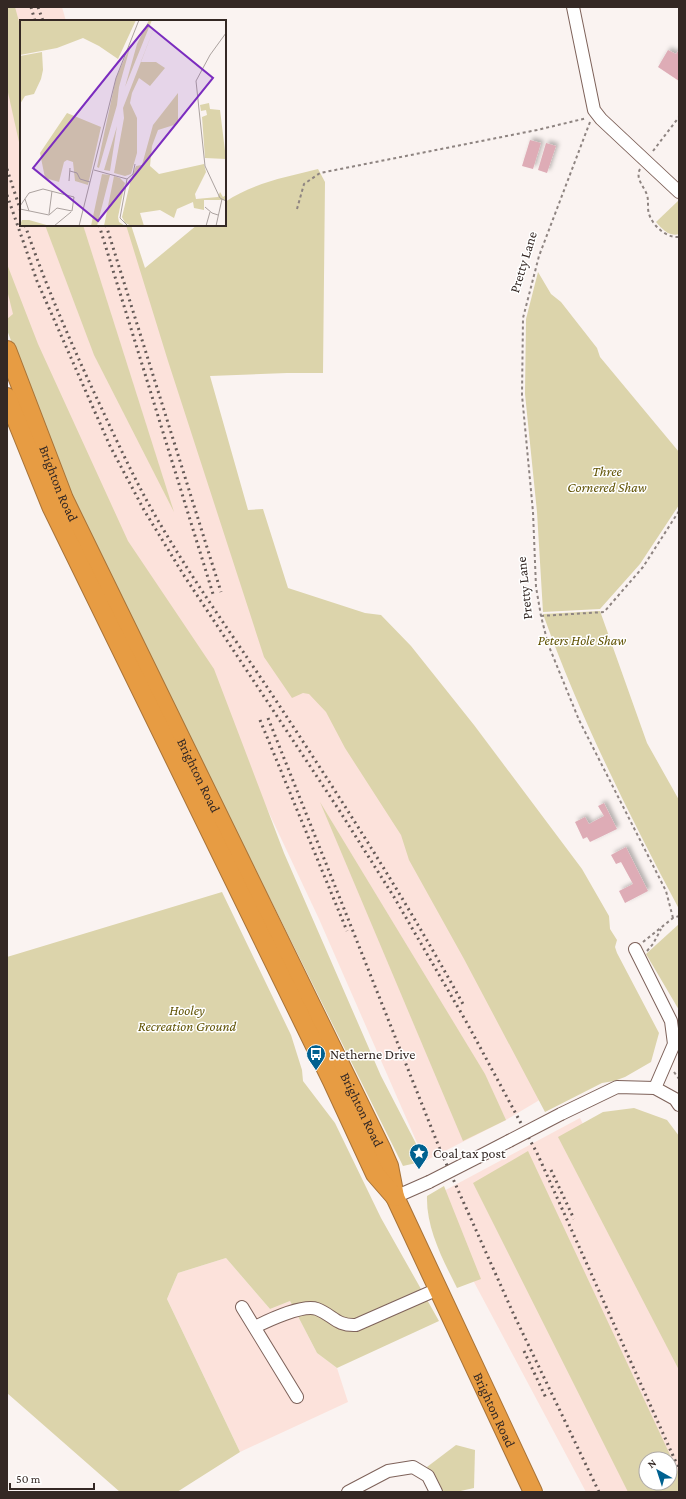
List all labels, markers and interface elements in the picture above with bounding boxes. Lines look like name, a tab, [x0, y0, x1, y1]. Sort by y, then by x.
inset map	[20, 20, 226, 226]
street label: Pretty Lane	[506, 229, 540, 295]
street label: Brighton Road	[36, 443, 82, 524]
park label: Three Cornered Shaw	[567, 463, 647, 495]
street label: Pretty Lane	[513, 556, 535, 620]
park label: Peters Hole Shaw	[538, 632, 626, 648]
street label: Brighton Road	[174, 736, 224, 816]
park label: Hooley Recreation Ground	[138, 1002, 236, 1034]
bus stop icon: Netherne Drive	[305, 1043, 327, 1071]
place label: Netherne Drive	[330, 1046, 415, 1062]
street label: Brighton Road	[337, 1070, 387, 1150]
place icon: Coal tax post	[408, 1142, 430, 1170]
place label: Coal tax post	[433, 1145, 506, 1161]
street label: Brighton Road	[470, 1370, 519, 1450]
north arrow	[638, 1451, 678, 1491]
text: N	[645, 1456, 659, 1470]
scale bar	[10, 1465, 94, 1491]
text: 50 m	[16, 1472, 41, 1486]

